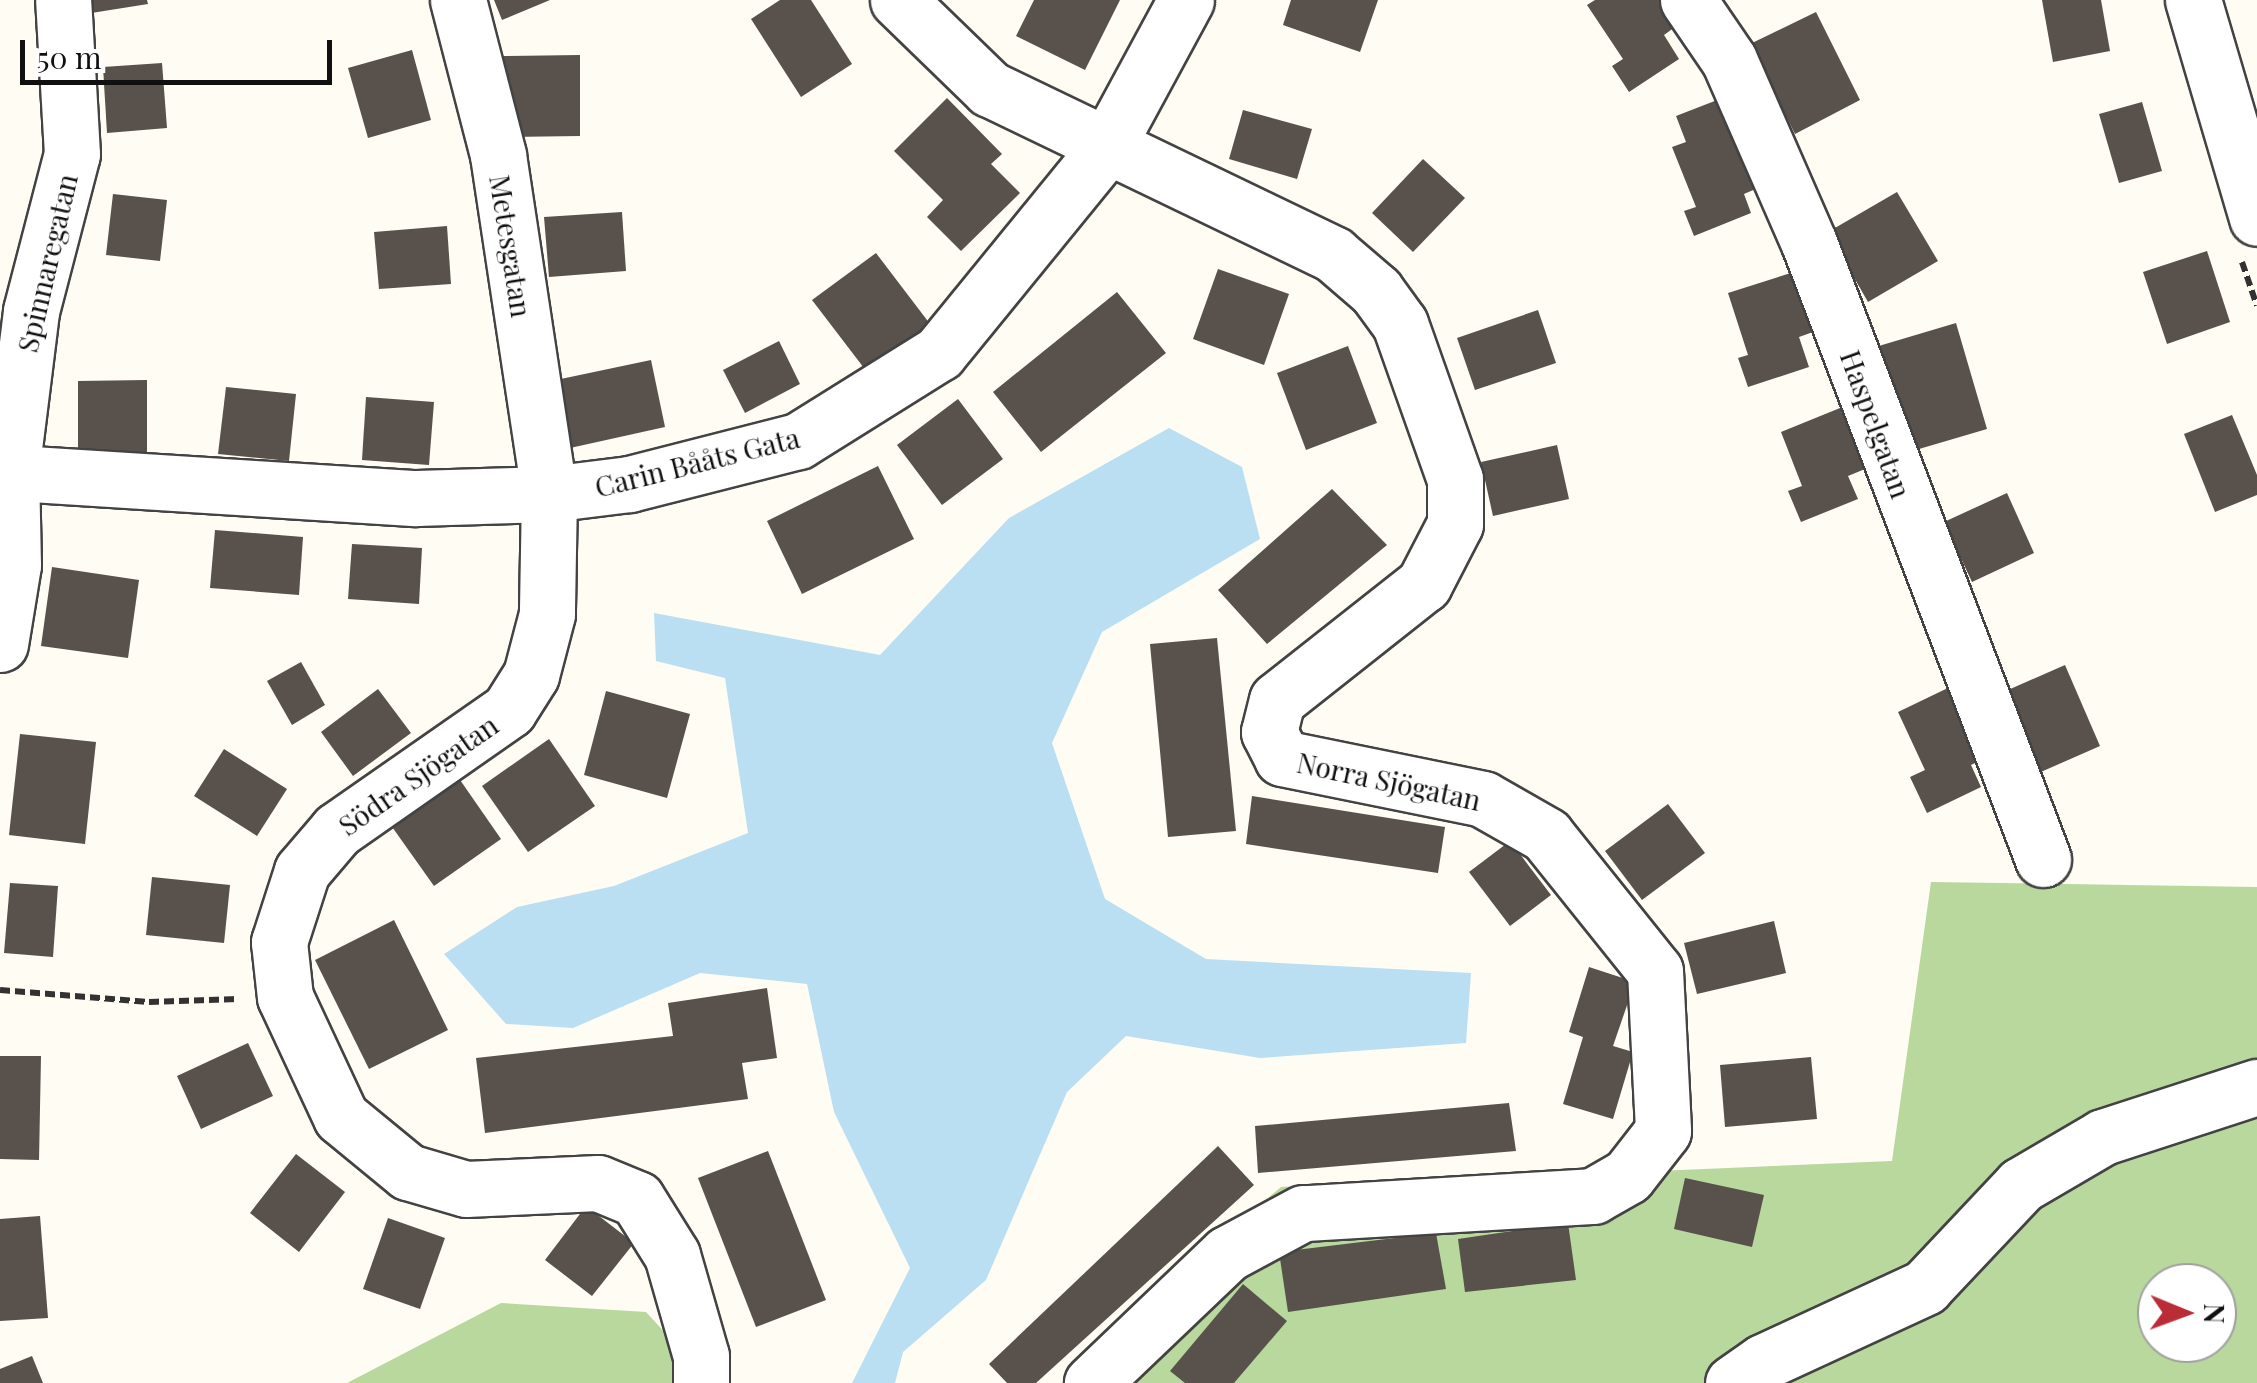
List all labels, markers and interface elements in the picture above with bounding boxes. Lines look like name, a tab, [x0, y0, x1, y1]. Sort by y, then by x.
scale bar	[25, 20, 338, 82]
text: 50 m	[37, 37, 102, 77]
street label: Spinnaregatan	[10, 171, 84, 355]
street label: Metesgatan	[483, 172, 539, 320]
street label: Haspelgatan	[1834, 345, 1918, 503]
street label: Carin Bååts Gata	[591, 420, 803, 504]
street label: Södra Sjögatan	[332, 708, 504, 842]
street label: Norra Sjögatan	[1294, 745, 1484, 817]
north arrow	[2137, 1263, 2237, 1363]
text: N	[2197, 1303, 2234, 1324]

